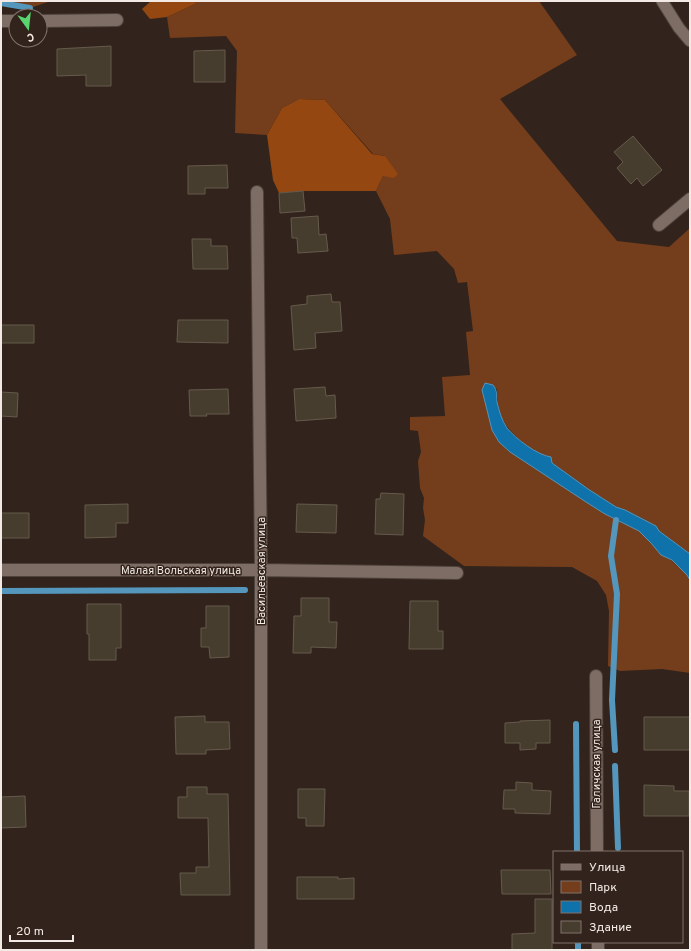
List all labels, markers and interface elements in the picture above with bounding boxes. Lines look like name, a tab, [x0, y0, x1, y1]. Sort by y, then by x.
north arrow	[8, 8, 48, 48]
text: С	[25, 29, 36, 44]
street label: Васильевская улица	[255, 517, 269, 625]
street label: Малая Вольская улица	[121, 564, 241, 578]
street label: Галичская улица	[590, 719, 604, 809]
legend	[553, 851, 683, 943]
text: Улица	[589, 860, 625, 876]
text: Парк	[589, 880, 617, 896]
text: Вода	[589, 900, 618, 916]
scale bar	[10, 917, 73, 943]
text: Здание	[589, 920, 632, 936]
text: 20 m	[16, 924, 44, 940]

